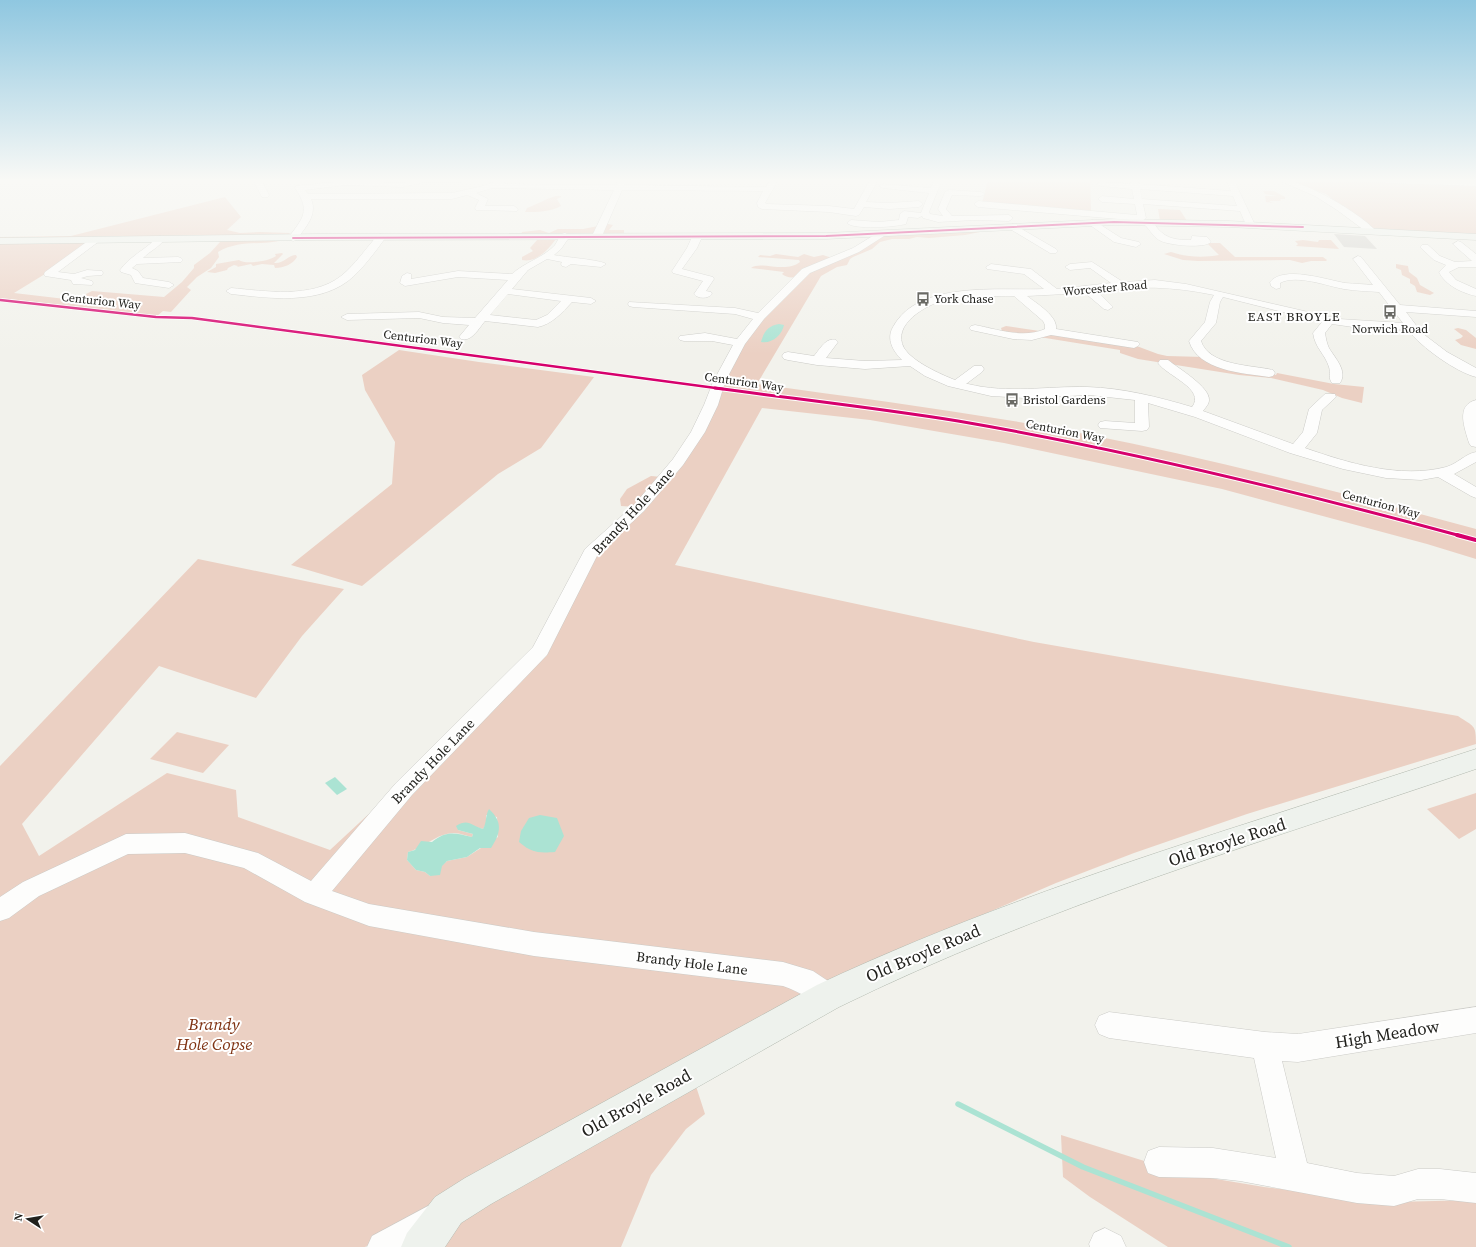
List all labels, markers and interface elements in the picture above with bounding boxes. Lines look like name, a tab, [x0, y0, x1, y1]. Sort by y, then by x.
street label: Worcester Road	[1062, 276, 1148, 300]
street label: Centurion Way	[61, 289, 142, 313]
bus stop icon: York Chase	[915, 291, 931, 307]
place label: York Chase	[934, 291, 994, 307]
bus stop icon: Norwich Road	[1382, 304, 1398, 320]
district label: EAST BROYLE	[1248, 308, 1340, 325]
place label: Norwich Road	[1352, 321, 1428, 337]
street label: Centurion Way	[383, 326, 464, 352]
street label: Centurion Way	[703, 369, 785, 396]
bus stop icon: Bristol Gardens	[1004, 392, 1020, 408]
place label: Bristol Gardens	[1023, 392, 1106, 408]
street label: Centurion Way	[1024, 416, 1106, 447]
street label: Brandy Hole Lane	[587, 463, 679, 559]
street label: Centurion Way	[1340, 486, 1422, 522]
street label: Brandy Hole Lane	[387, 714, 479, 808]
street label: Old Broyle Road	[1165, 812, 1289, 872]
street label: Old Broyle Road	[862, 918, 984, 988]
street label: Brandy Hole Lane	[635, 946, 749, 980]
park label: Brandy Hole Copse	[175, 1012, 252, 1056]
street label: High Meadow	[1333, 1014, 1441, 1054]
street label: Old Broyle Road	[577, 1063, 696, 1143]
north arrow	[8, 1199, 48, 1239]
text: N	[11, 1212, 27, 1223]

